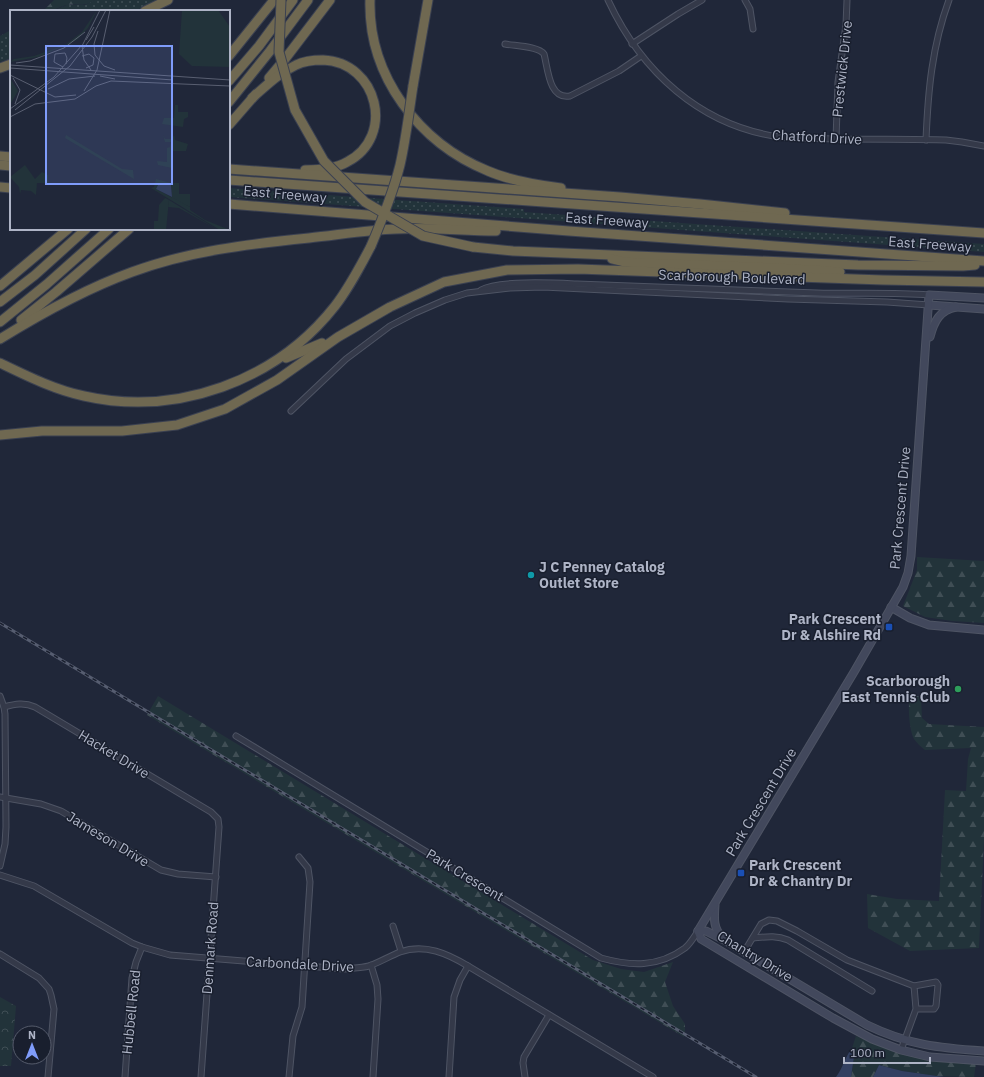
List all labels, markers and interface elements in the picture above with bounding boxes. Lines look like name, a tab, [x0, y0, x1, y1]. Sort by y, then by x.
inset map	[10, 10, 230, 230]
street label: Prestwick Drive	[828, 19, 856, 118]
street label: Chatford Drive	[771, 126, 863, 148]
street label: East Freeway	[243, 181, 327, 207]
street label: East Freeway	[565, 208, 649, 232]
street label: East Freeway	[888, 232, 972, 256]
street label: Scarborough Boulevard	[658, 265, 806, 289]
street label: Park Crescent Drive	[886, 446, 914, 570]
place label: J C Penney Catalog Outlet Store	[539, 558, 665, 592]
marker: J C Penney Catalog Outlet Store	[526, 570, 536, 580]
place label: Park Crescent Dr & Alshire Rd	[781, 610, 881, 644]
marker: Park Crescent Dr & Alshire Rd	[884, 622, 894, 632]
place label: Scarborough East Tennis Club	[842, 672, 950, 706]
marker: Scarborough East Tennis Club	[953, 684, 963, 694]
street label: Hacket Drive	[75, 726, 153, 782]
street label: Park Crescent Drive	[722, 744, 801, 859]
street label: Jameson Drive	[64, 807, 153, 871]
street label: Park Crescent	[423, 845, 507, 905]
place label: Park Crescent Dr & Chantry Dr	[749, 856, 853, 890]
marker: Park Crescent Dr & Chantry Dr	[736, 868, 746, 878]
street label: Denmark Road	[198, 901, 222, 995]
street label: Chantry Drive	[714, 926, 796, 986]
street label: Carbondale Drive	[246, 952, 355, 976]
street label: Hubbell Road	[118, 969, 144, 1055]
north arrow	[12, 1025, 52, 1065]
text: N	[28, 1028, 36, 1042]
scale bar	[844, 1039, 930, 1065]
text: 100 m	[850, 1045, 885, 1060]

